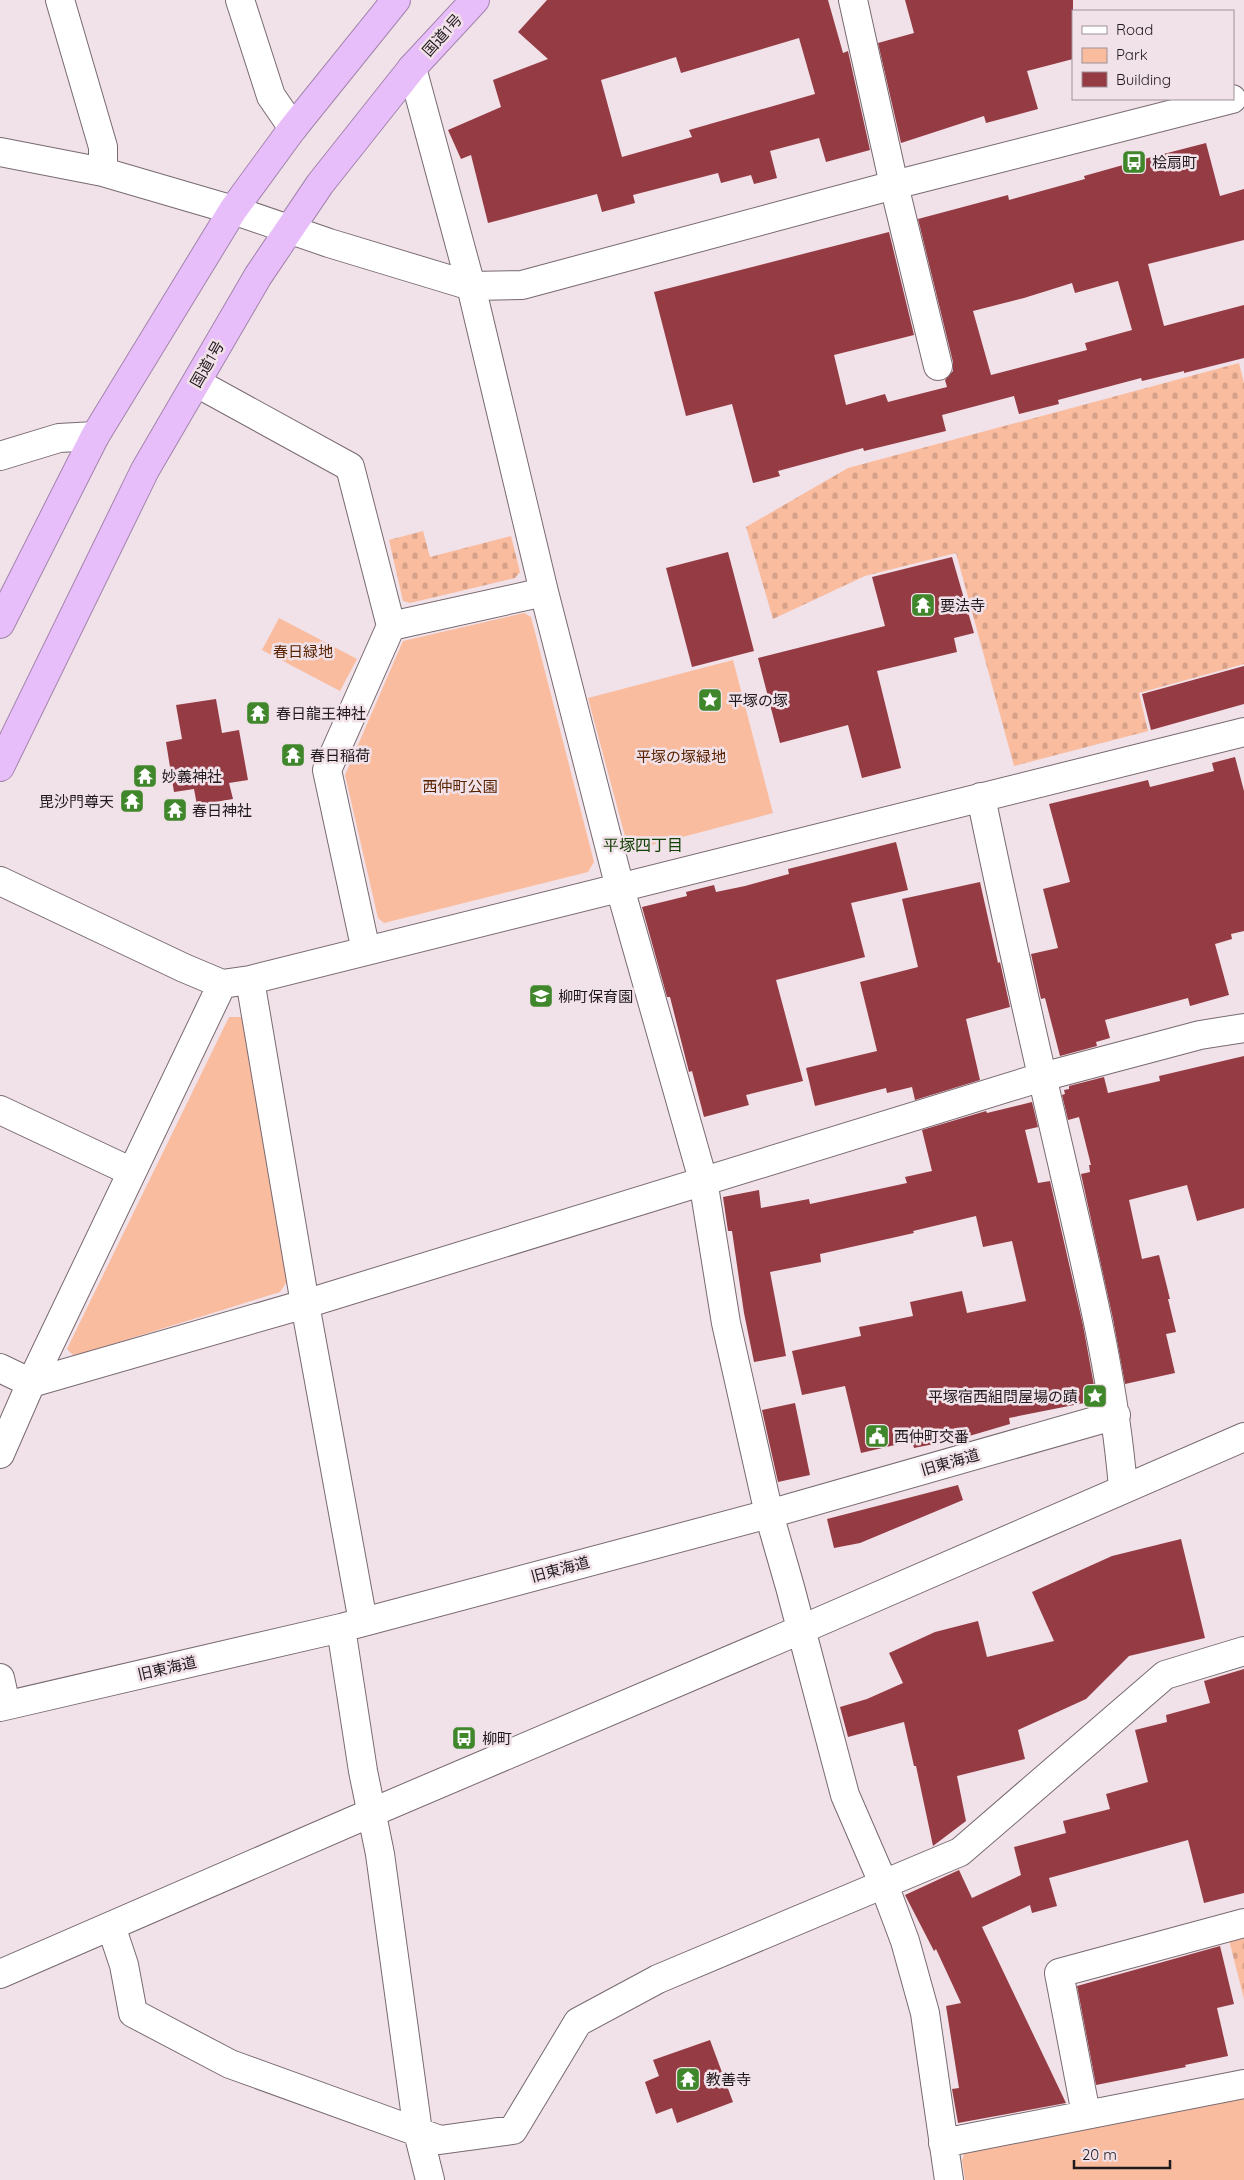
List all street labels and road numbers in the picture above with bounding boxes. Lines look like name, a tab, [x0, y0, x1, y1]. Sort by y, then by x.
street label: 国道1号	[418, 10, 466, 60]
street label: 国道1号	[186, 337, 228, 391]
street label: 旧東海道	[919, 1445, 981, 1479]
street label: 旧東海道	[529, 1552, 591, 1586]
street label: 旧東海道	[136, 1652, 198, 1684]

